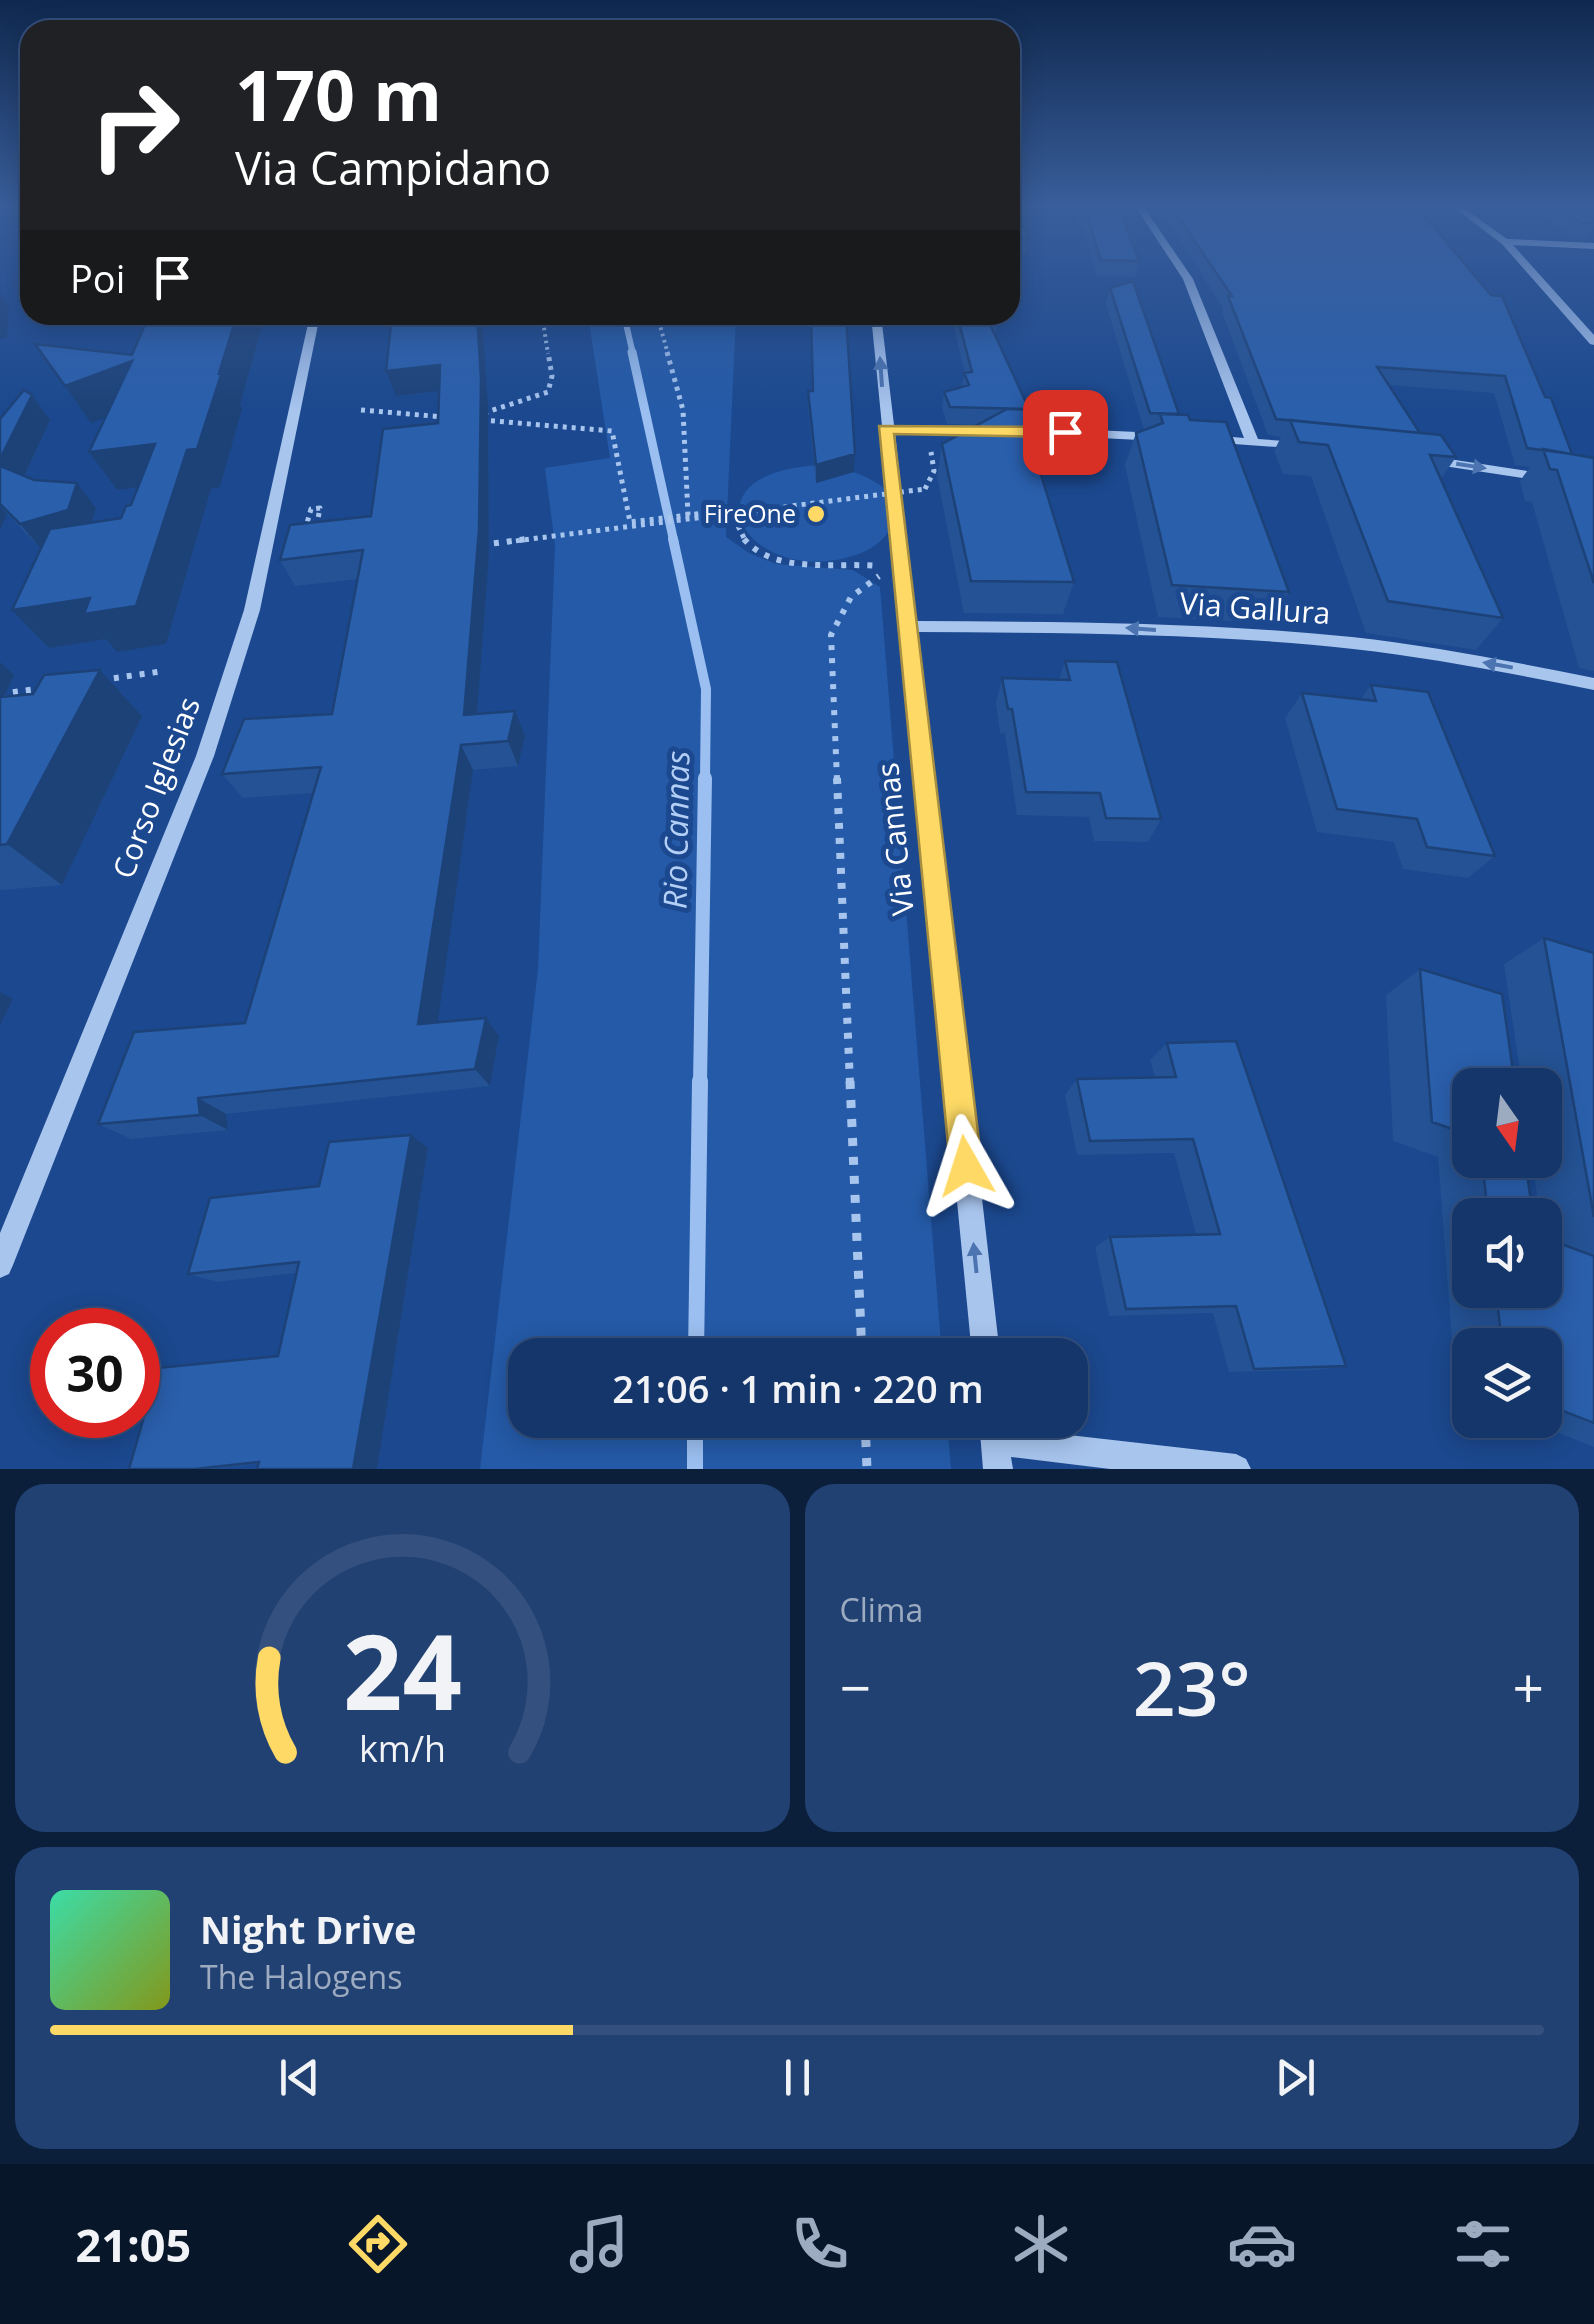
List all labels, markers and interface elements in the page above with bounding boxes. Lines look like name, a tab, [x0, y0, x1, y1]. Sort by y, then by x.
text: 170 m	[235, 46, 442, 142]
icon: right	[70, 60, 200, 190]
text: Via Campidano	[235, 137, 551, 198]
icon: arrive	[145, 250, 200, 305]
text: Poi	[70, 252, 125, 304]
one-way arrow	[872, 356, 888, 387]
pin	[1023, 390, 1108, 475]
icon: arrive	[1038, 405, 1093, 460]
one-way arrow	[1456, 458, 1487, 474]
place label: FireOne	[704, 496, 796, 530]
marker: FireOne	[805, 503, 827, 525]
street label: Via Gallura	[1178, 582, 1332, 633]
one-way arrow	[1124, 620, 1156, 636]
one-way arrow	[1483, 657, 1514, 673]
street label: Corso Iglesias	[102, 691, 209, 884]
water label: Rio Cannas	[653, 750, 698, 910]
street label: Via Cannas	[866, 761, 923, 918]
north arrow	[1452, 1068, 1562, 1178]
map controls	[1452, 1068, 1562, 1438]
position arrow	[914, 1114, 1018, 1218]
button: sound	[1452, 1198, 1562, 1308]
one-way arrow	[967, 1242, 983, 1273]
speed limit sign: 30	[30, 1308, 160, 1438]
button: layers	[1452, 1328, 1562, 1438]
text: 21:06 · 1 min · 220 m	[612, 1362, 984, 1414]
text: Clima	[840, 1588, 923, 1631]
text: 24	[343, 1599, 462, 1740]
text: 23°	[1133, 1636, 1251, 1738]
text: −	[840, 1649, 871, 1724]
text: +	[1513, 1649, 1544, 1724]
text: km/h	[359, 1724, 446, 1772]
text: Night Drive	[200, 1903, 416, 1955]
text: The Halogens	[200, 1955, 402, 1998]
icon: previous	[272, 2050, 327, 2105]
icon: pause	[770, 2050, 825, 2105]
icon: next	[1268, 2050, 1323, 2105]
icon: directions	[343, 2209, 413, 2279]
icon: music	[564, 2209, 634, 2279]
icon: phone	[785, 2209, 855, 2279]
icon: climate	[1006, 2209, 1076, 2279]
icon: car	[1227, 2209, 1297, 2279]
icon: filters	[1448, 2209, 1518, 2279]
text: 21:05	[76, 2214, 191, 2275]

